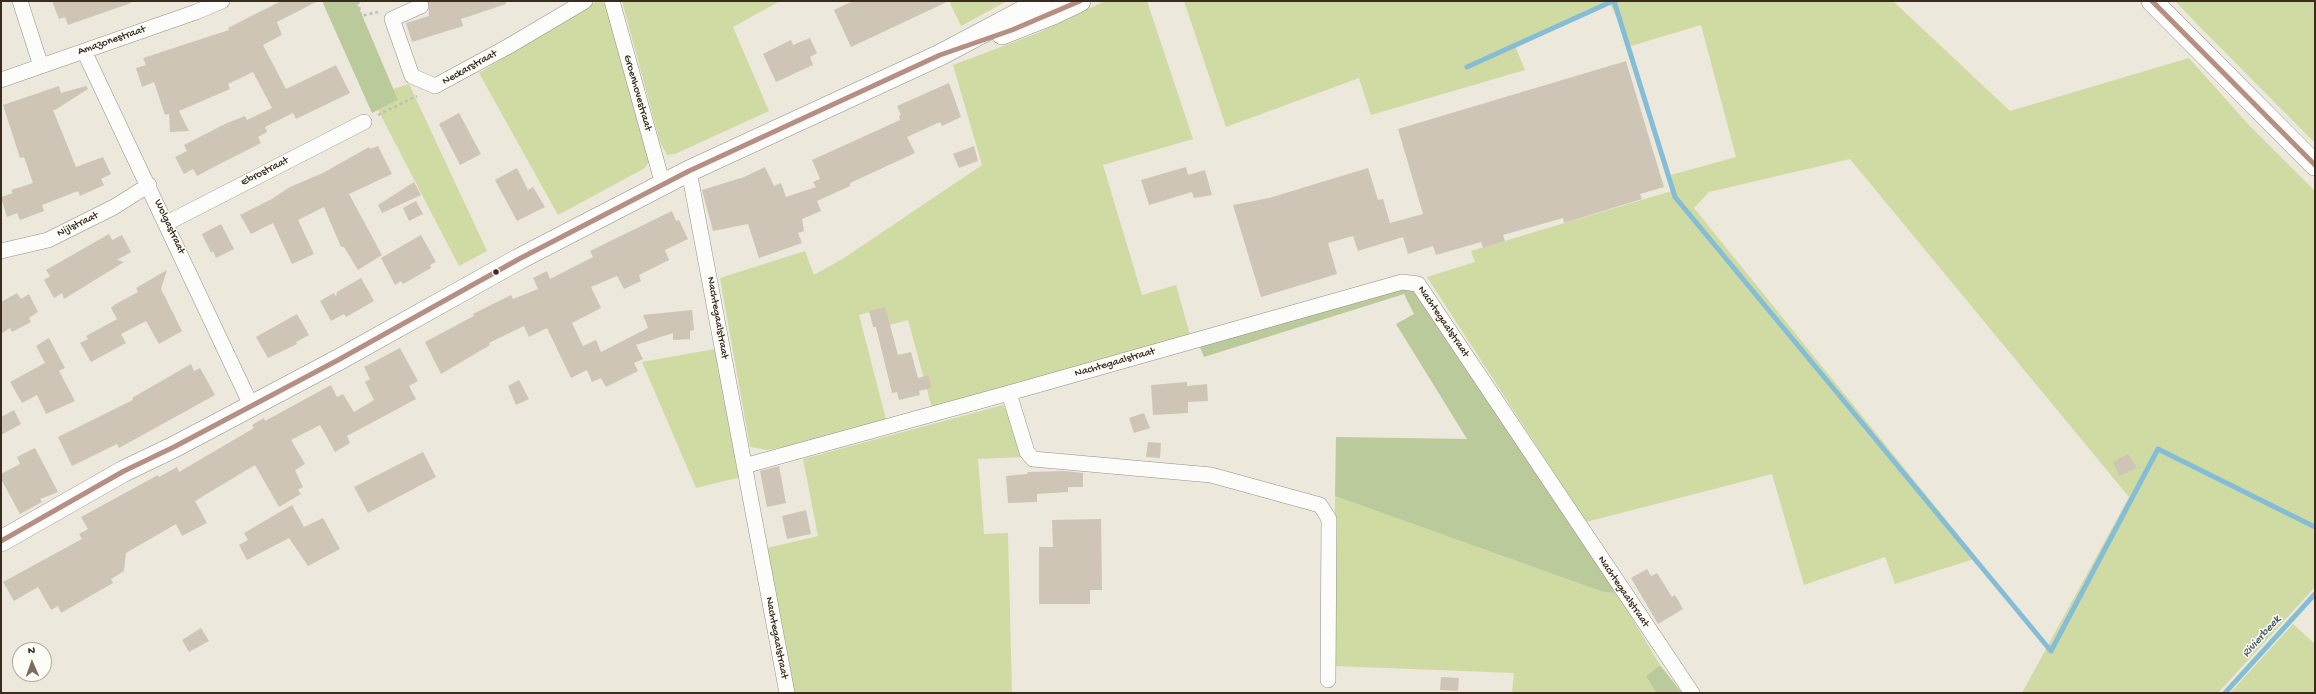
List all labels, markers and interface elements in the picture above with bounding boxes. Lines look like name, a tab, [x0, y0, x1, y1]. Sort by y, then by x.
street label: Amazonestraat	[76, 23, 148, 59]
street label: Neckarstraat	[440, 48, 500, 88]
street label: Groenhovestraat	[620, 53, 654, 133]
street label: Ebrostraat	[239, 154, 291, 190]
street label: Wolgastraat	[151, 197, 187, 257]
street label: Nijlstraat	[55, 209, 101, 241]
unlabelled marker	[491, 267, 501, 277]
street label: Nachtegaalstraat	[703, 276, 731, 360]
street label: Nachtegaalstraat	[1414, 284, 1472, 360]
street label: Nachtegaalstraat	[1073, 345, 1157, 381]
street label: Nachtegaalstraat	[1594, 554, 1652, 630]
street label: Nachtegaalstraat	[762, 596, 790, 680]
water label: Rivierbeek	[2239, 613, 2285, 661]
north arrow	[12, 642, 52, 682]
text: N	[28, 645, 35, 657]

